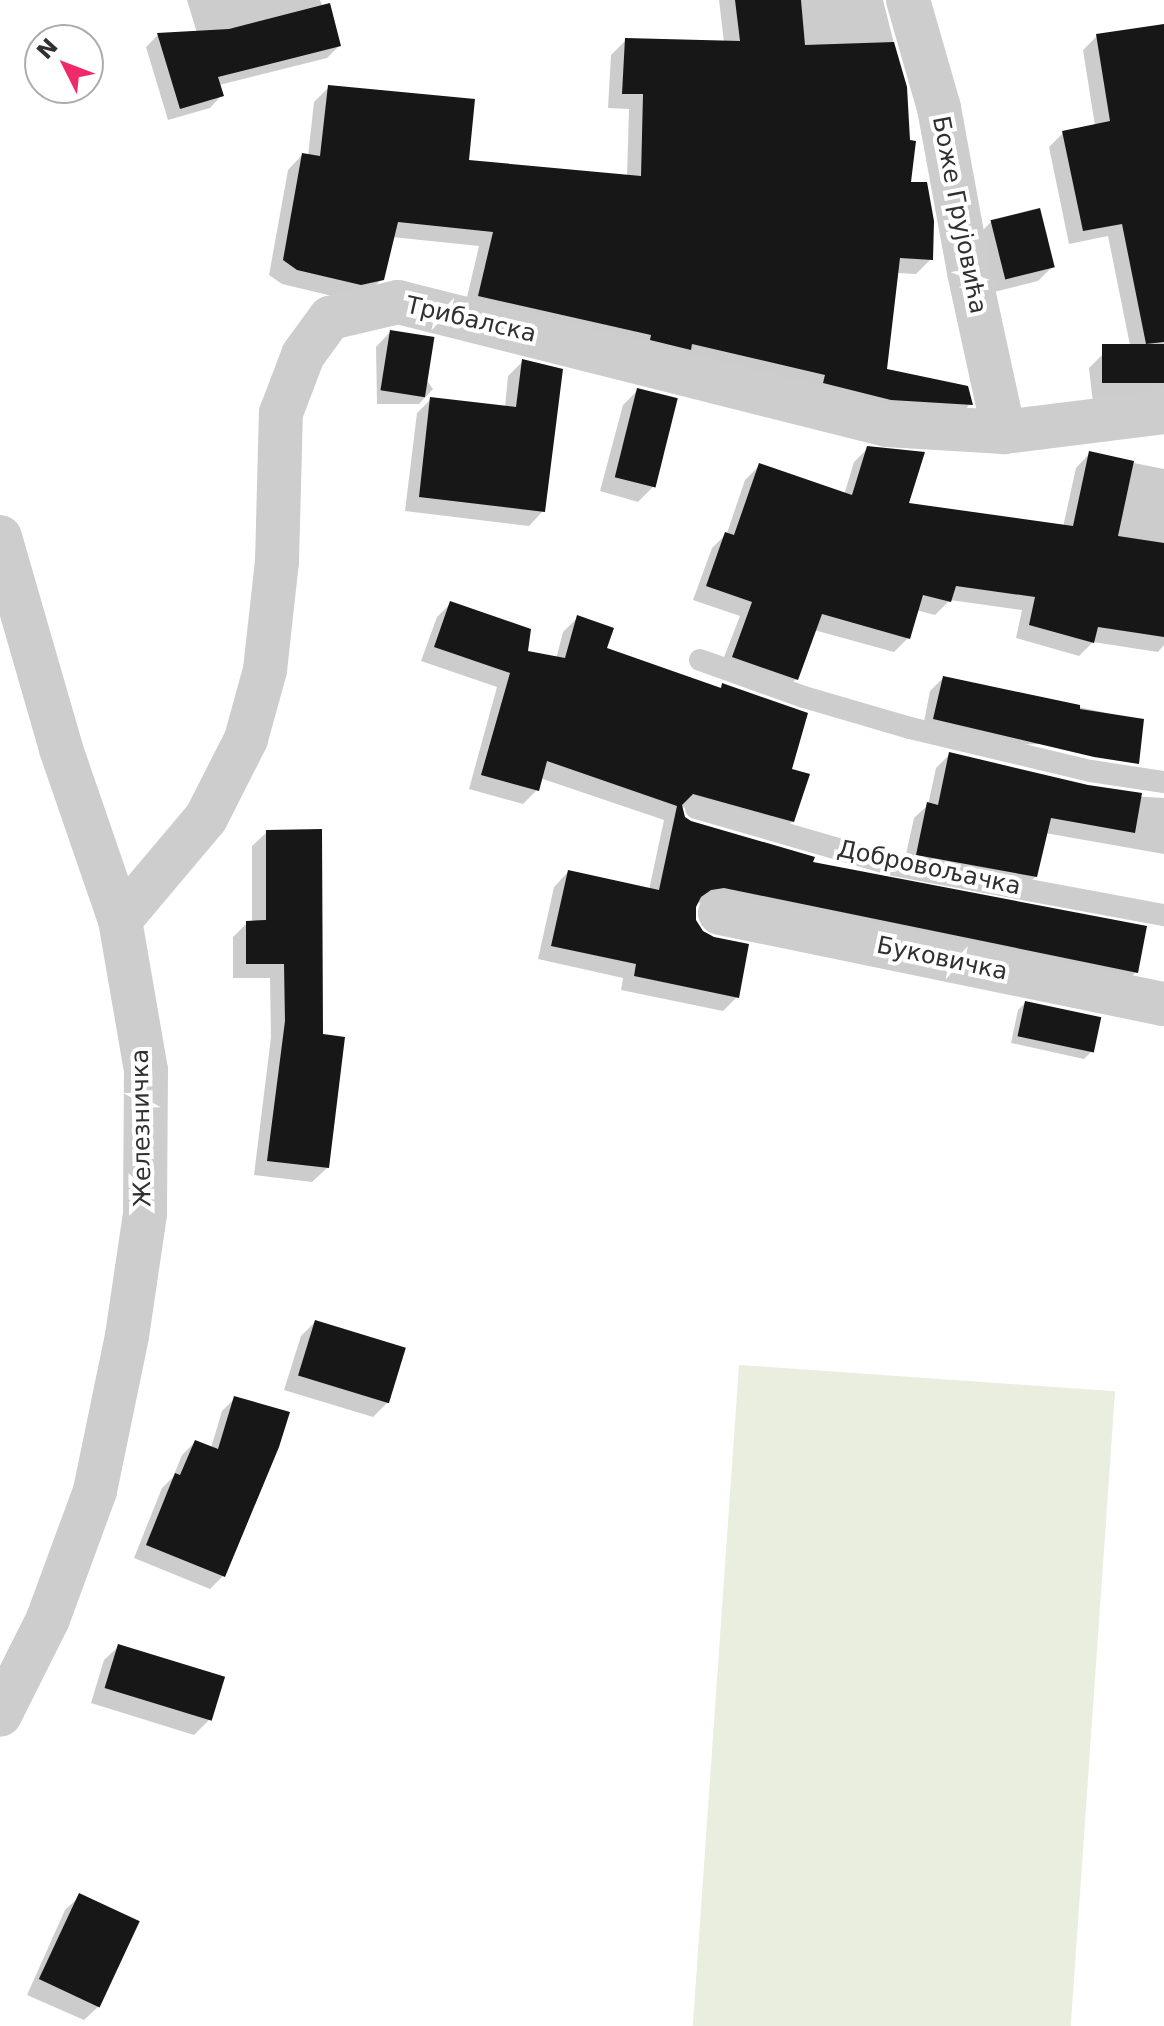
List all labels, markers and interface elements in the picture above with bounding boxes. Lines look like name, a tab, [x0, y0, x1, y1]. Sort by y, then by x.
north arrow	[24, 24, 104, 104]
text: N	[32, 34, 63, 64]
street label: Боже Грујовића	[926, 114, 992, 316]
street label: Трибалска	[403, 291, 539, 349]
street label: Добровољачка	[835, 835, 1023, 901]
street label: Буковичка	[874, 931, 1010, 987]
street label: Железничка	[126, 1049, 158, 1207]

